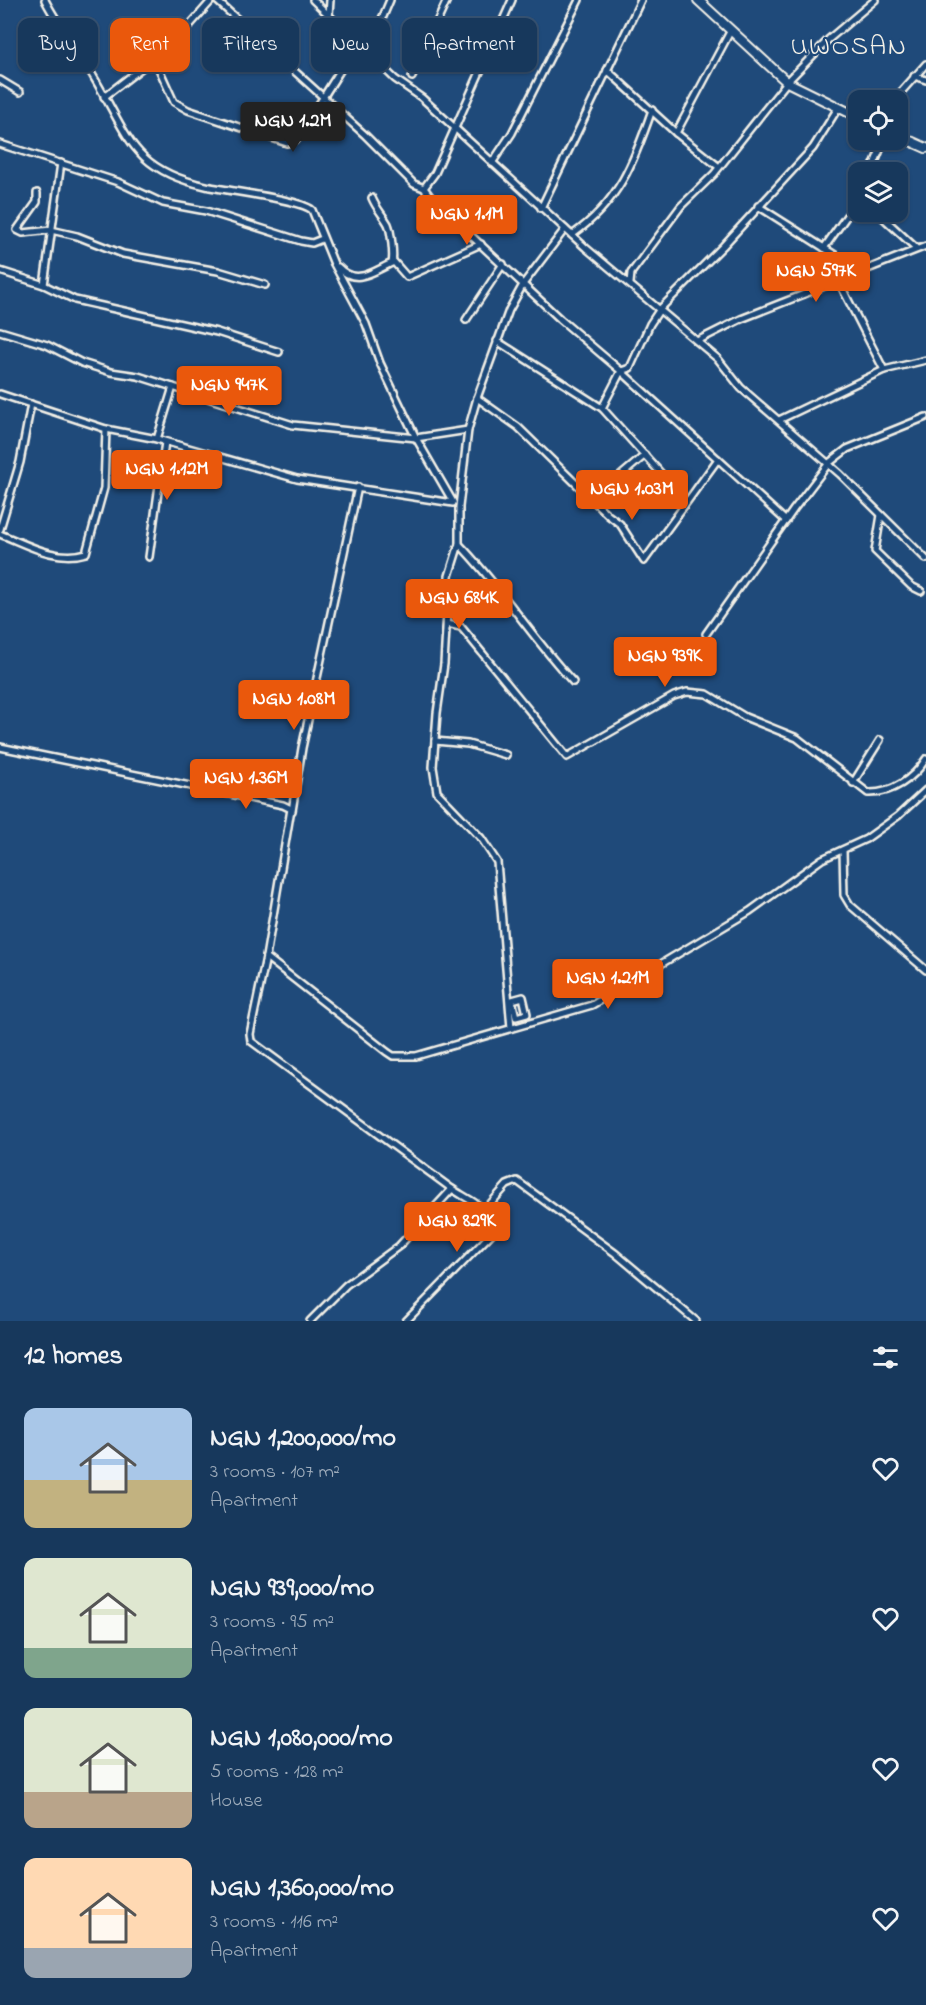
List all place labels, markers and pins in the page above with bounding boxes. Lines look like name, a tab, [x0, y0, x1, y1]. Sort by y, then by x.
pin: NGN 1.2M	[231, 102, 355, 153]
pin: NGN 1.1M	[405, 195, 529, 246]
pin: NGN 597K	[754, 252, 878, 303]
pin: NGN 947K	[167, 366, 291, 417]
pin: NGN 1.12M	[98, 450, 236, 501]
pin: NGN 1.03M	[563, 470, 701, 521]
pin: NGN 684K	[397, 579, 521, 630]
pin: NGN 939K	[603, 637, 727, 688]
pin: NGN 1.08M	[225, 680, 363, 731]
pin: NGN 1.36M	[177, 759, 315, 810]
pin: NGN 1.21M	[539, 959, 677, 1010]
pin: NGN 829K	[395, 1202, 519, 1253]

